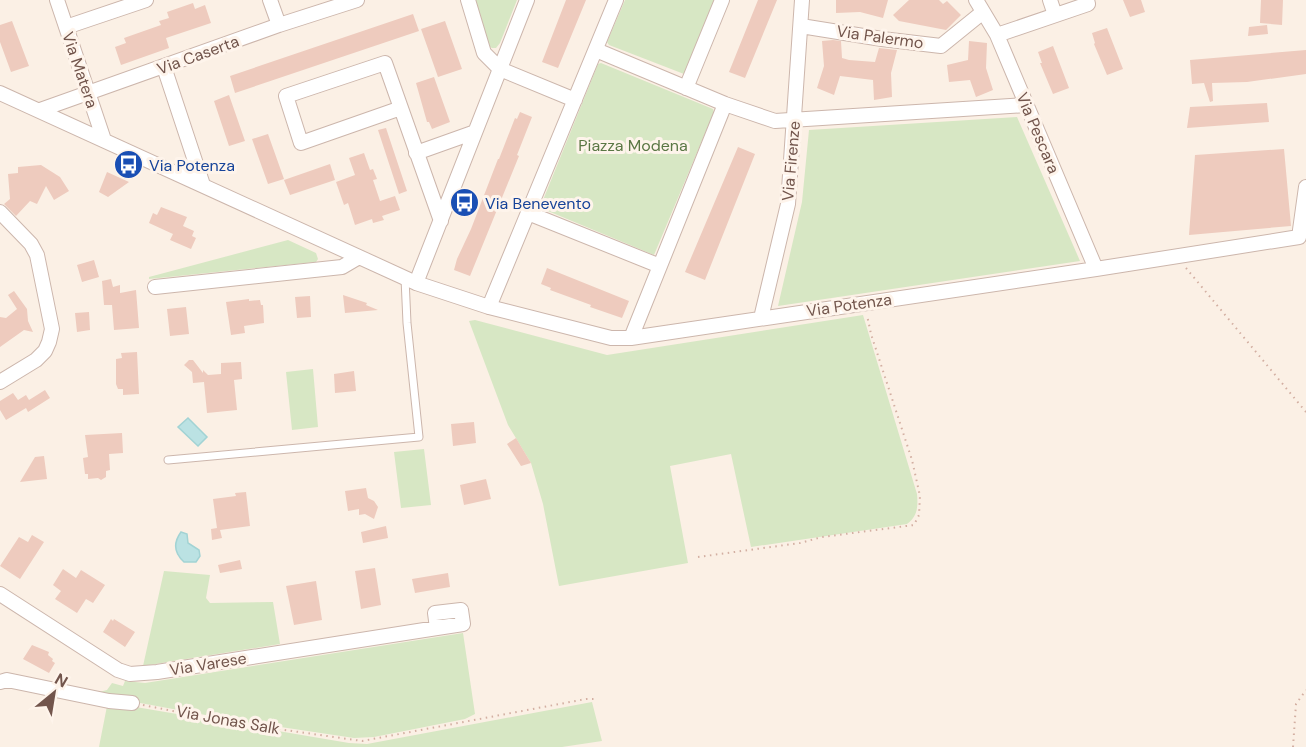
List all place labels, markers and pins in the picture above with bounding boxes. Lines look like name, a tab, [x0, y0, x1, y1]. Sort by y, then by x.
bus stop icon: Via Potenza	[112, 149, 144, 181]
place label: Via Potenza	[149, 155, 235, 176]
bus stop icon: Via Benevento	[448, 187, 480, 219]
place label: Via Benevento	[485, 193, 591, 214]

